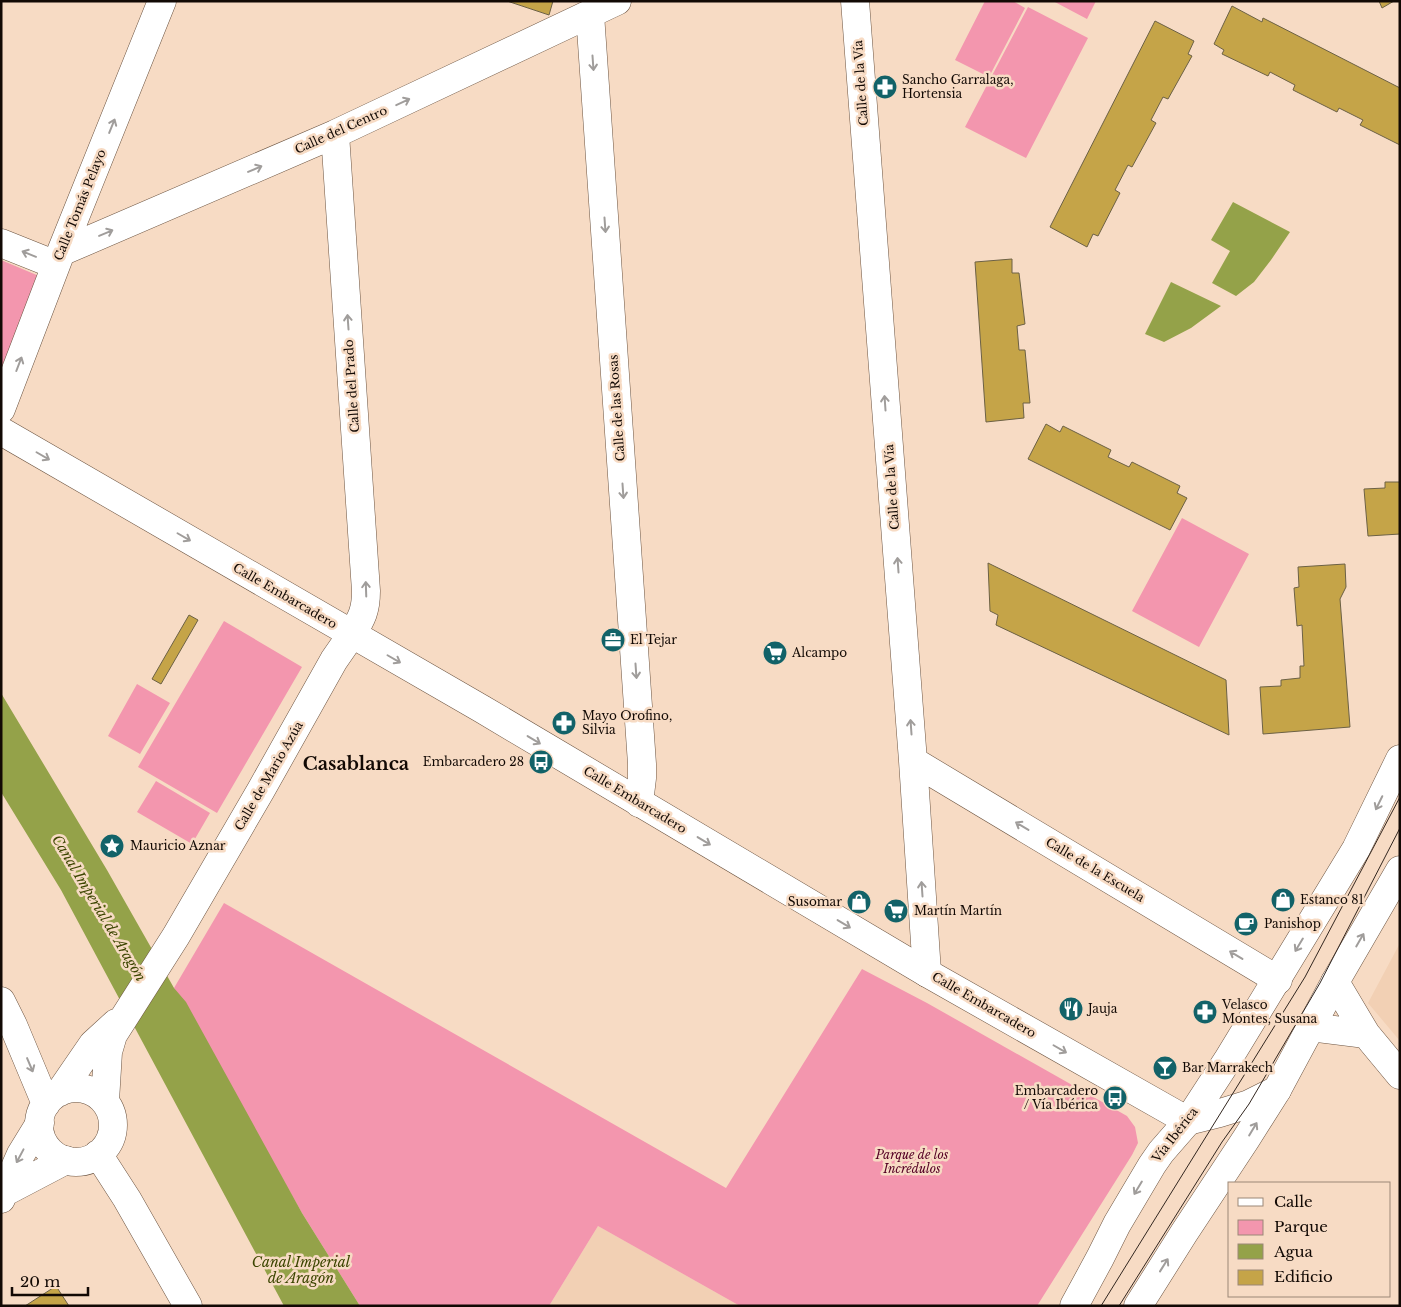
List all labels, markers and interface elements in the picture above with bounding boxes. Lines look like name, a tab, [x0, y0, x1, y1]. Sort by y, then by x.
street label: Calle de la Vía	[850, 39, 871, 126]
one-way arrow	[589, 54, 598, 70]
place label: Sancho Garralaga, Hortensia	[902, 72, 1013, 101]
pharmacy icon: Sancho Garralaga, Hortensia	[872, 74, 898, 100]
one-way arrow	[395, 97, 410, 106]
street label: Calle del Centro	[292, 102, 389, 157]
one-way arrow	[108, 119, 117, 134]
street label: Calle Tomás Pelayo	[50, 147, 109, 263]
one-way arrow	[247, 163, 262, 173]
one-way arrow	[600, 216, 609, 232]
one-way arrow	[98, 227, 113, 237]
one-way arrow	[22, 249, 37, 258]
one-way arrow	[343, 315, 352, 331]
street label: Calle del Prado	[341, 339, 362, 433]
street label: Calle de las Rosas	[605, 354, 628, 462]
one-way arrow	[14, 357, 24, 372]
one-way arrow	[881, 395, 890, 411]
street label: Calle de la Vía	[881, 443, 902, 530]
one-way arrow	[36, 451, 50, 461]
one-way arrow	[619, 483, 628, 499]
one-way arrow	[176, 533, 191, 543]
one-way arrow	[893, 557, 903, 573]
street label: Calle Embarcadero	[231, 560, 340, 632]
one-way arrow	[361, 581, 370, 597]
office icon: El Tejar	[600, 627, 626, 653]
place label: El Tejar	[630, 632, 677, 647]
supermarket icon: Alcampo	[762, 640, 788, 666]
place label: Alcampo	[791, 645, 847, 660]
one-way arrow	[386, 654, 401, 664]
one-way arrow	[631, 663, 640, 679]
place label: Mayo Orofino, Silvia	[582, 708, 672, 737]
pharmacy icon: Mayo Orofino, Silvia	[551, 710, 577, 736]
street label: Calle de Mario Azúa	[231, 718, 306, 833]
one-way arrow	[906, 719, 915, 735]
one-way arrow	[527, 736, 541, 746]
bus stop icon: Embarcadero 28	[528, 749, 554, 775]
district label: Casablanca	[303, 753, 410, 775]
place label: Embarcadero 28	[423, 754, 524, 769]
street label: Calle Embarcadero	[581, 763, 690, 836]
one-way arrow	[1373, 795, 1383, 810]
one-way arrow	[1015, 821, 1029, 831]
water label: Canal Imperial de Aragón	[48, 832, 150, 985]
place icon: Mauricio Aznar	[99, 833, 125, 859]
street label: Calle de la Escuela	[1043, 834, 1148, 905]
one-way arrow	[697, 837, 711, 847]
place label: Mauricio Aznar	[130, 838, 226, 853]
one-way arrow	[917, 881, 927, 897]
shop icon: Estanco 81	[1270, 887, 1296, 913]
shop icon: Susomar	[846, 889, 872, 915]
place label: Estanco 81	[1300, 892, 1364, 907]
place label: Susomar	[788, 894, 842, 909]
supermarket icon: Martín Martín	[883, 898, 909, 924]
place label: Martín Martín	[914, 903, 1002, 918]
cafe icon: Panishop	[1233, 911, 1259, 937]
place label: Panishop	[1264, 916, 1321, 931]
one-way arrow	[837, 919, 851, 929]
one-way arrow	[1355, 933, 1365, 947]
one-way arrow	[1293, 937, 1303, 951]
one-way arrow	[1229, 950, 1243, 960]
street label: Calle Embarcadero	[930, 969, 1039, 1041]
restaurant icon: Jauja	[1058, 996, 1084, 1022]
place label: Velasco Montes, Susana	[1221, 997, 1318, 1026]
pharmacy icon: Velasco Montes, Susana	[1192, 999, 1218, 1025]
place label: Jauja	[1086, 1001, 1118, 1016]
one-way arrow	[1053, 1044, 1067, 1054]
bar icon: Bar Marrakech	[1152, 1055, 1178, 1081]
one-way arrow	[26, 1057, 35, 1072]
place label: Bar Marrakech	[1182, 1060, 1273, 1075]
place label: Embarcadero / Vía Ibérica	[1015, 1083, 1098, 1112]
bus stop icon: Embarcadero / Vía Ibérica	[1102, 1085, 1128, 1111]
street label: Vía Ibérica	[1148, 1104, 1201, 1166]
one-way arrow	[1248, 1122, 1258, 1136]
park label: Parque de los Incrédulos	[875, 1147, 949, 1176]
one-way arrow	[15, 1149, 25, 1164]
one-way arrow	[1133, 1180, 1143, 1194]
legend	[1228, 1182, 1391, 1297]
text: Calle	[1274, 1192, 1313, 1211]
text: Parque	[1274, 1217, 1328, 1236]
text: Agua	[1273, 1242, 1314, 1261]
water label: Canal Imperial de Aragón	[252, 1253, 351, 1287]
one-way arrow	[1159, 1258, 1169, 1272]
scale bar	[12, 1264, 89, 1296]
text: Edificio	[1274, 1267, 1333, 1286]
text: 20 m	[20, 1272, 60, 1291]

